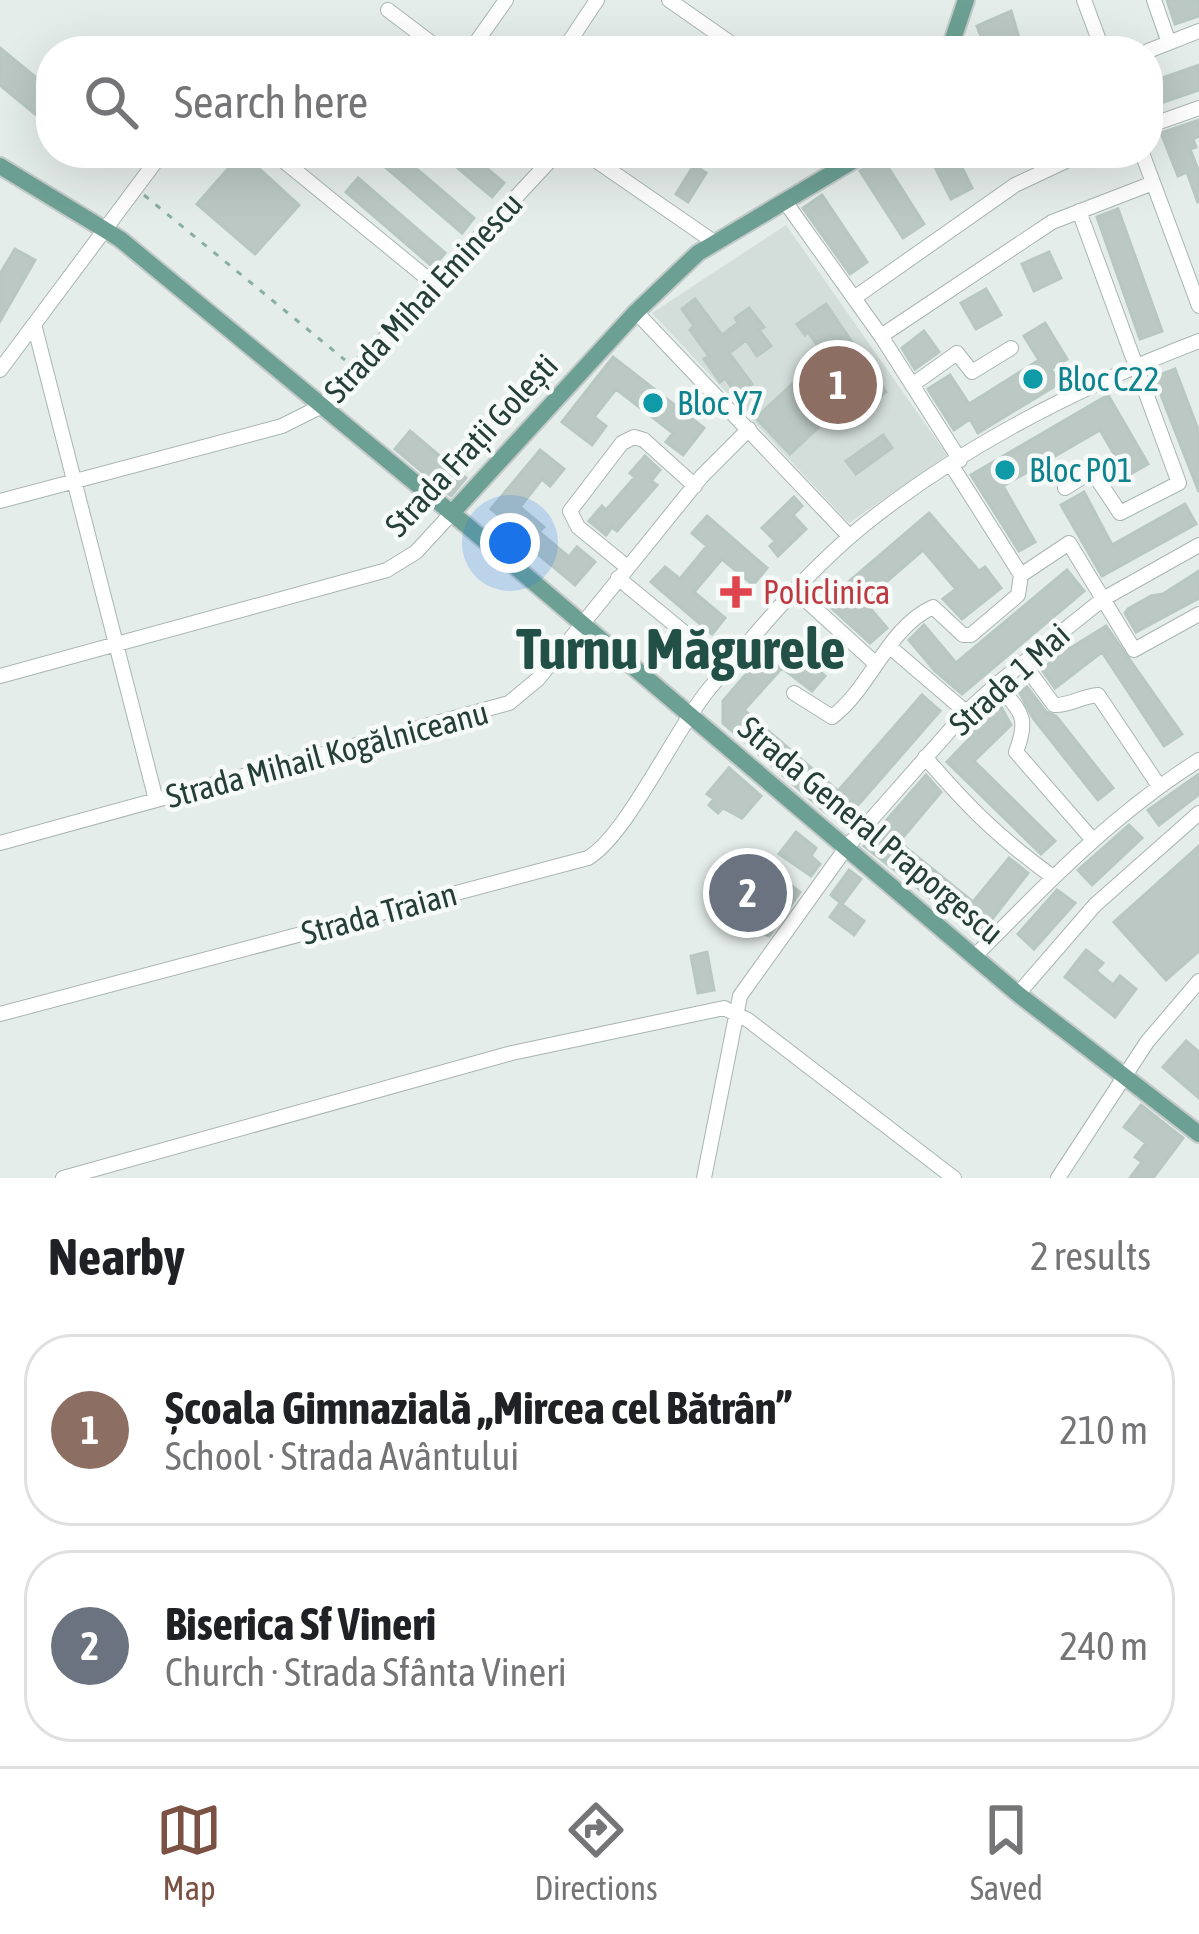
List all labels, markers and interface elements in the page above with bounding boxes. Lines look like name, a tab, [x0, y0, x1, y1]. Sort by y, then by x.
search box	[36, 36, 1163, 168]
icon: search	[78, 69, 144, 135]
text: Search here	[174, 76, 368, 128]
street label: Strada Mihai Eminescu	[316, 184, 530, 410]
pin: 1	[799, 340, 877, 430]
street label: Strada Frații Golești	[377, 346, 565, 544]
place label: Bloc C22	[1057, 360, 1159, 398]
marker: Bloc C22	[1020, 366, 1046, 392]
place label: Bloc Y7	[677, 384, 764, 422]
marker: Bloc Y7	[640, 390, 666, 416]
place label: Bloc P01	[1029, 451, 1133, 489]
marker: Bloc P01	[992, 457, 1018, 483]
your location	[480, 513, 540, 573]
place label: Policlinica	[763, 573, 890, 611]
marker: Policlinica	[720, 576, 752, 608]
street label: Strada 1 Mai	[941, 615, 1077, 743]
district label: Turnu Măgurele	[516, 616, 846, 681]
street label: Strada Mihail Kogălniceanu	[162, 693, 492, 815]
street label: Strada General Praporgescu	[731, 708, 1011, 952]
pin: 2	[709, 848, 787, 938]
street label: Strada Traian	[297, 874, 461, 952]
text: Nearby	[48, 1227, 185, 1286]
text: 2 results	[1030, 1234, 1151, 1278]
text: Școala Gimnazială „Mircea cel Bătrân”	[165, 1382, 792, 1434]
text: 1	[81, 1408, 99, 1452]
text: 210 m	[1060, 1408, 1148, 1452]
text: School · Strada Avântului	[165, 1434, 519, 1478]
text: Biserica Sf Vineri	[165, 1598, 436, 1650]
text: 2	[81, 1624, 99, 1668]
text: 240 m	[1060, 1624, 1148, 1668]
text: Church · Strada Sfânta Vineri	[165, 1650, 567, 1694]
tab: Map	[156, 1797, 222, 1907]
tab: Directions	[534, 1797, 658, 1907]
tab: Saved	[970, 1797, 1043, 1907]

